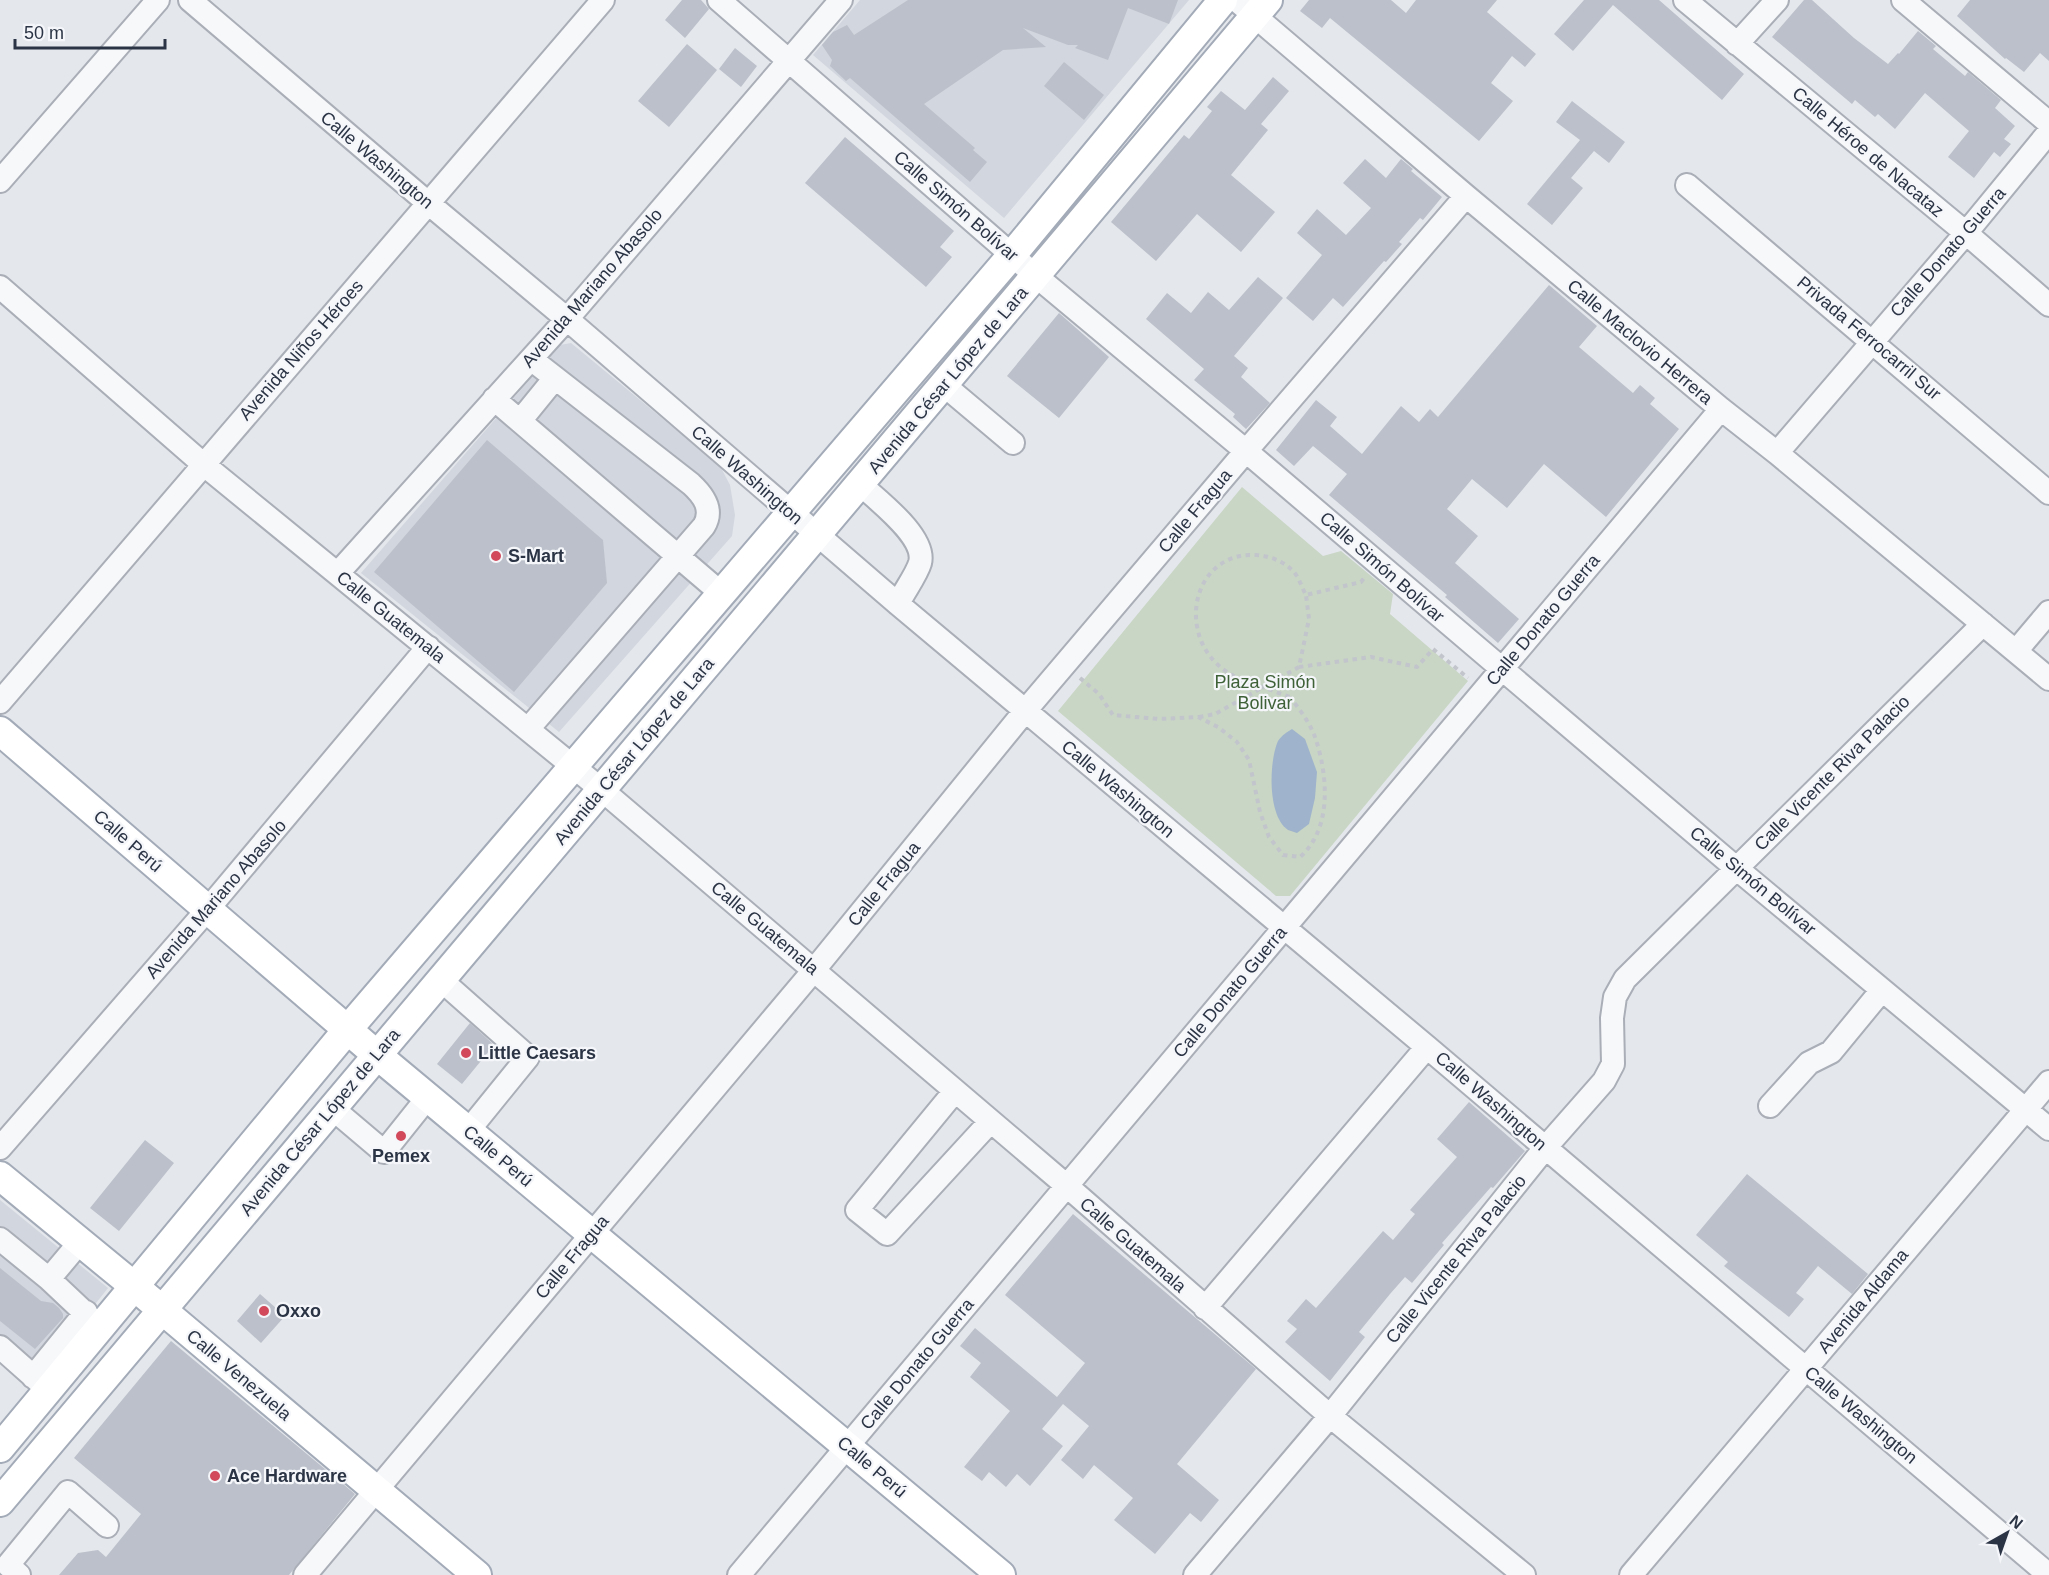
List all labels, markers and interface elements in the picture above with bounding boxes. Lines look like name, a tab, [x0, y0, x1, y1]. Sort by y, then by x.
scale bar	[15, 12, 165, 50]
text: 50 m	[24, 23, 64, 43]
street label: Calle Héroe de Nacataz	[1788, 83, 1948, 221]
street label: Calle Washington	[317, 107, 437, 213]
street label: Calle Simón Bolívar	[890, 147, 1022, 265]
street label: Calle Donato Guerra	[1886, 182, 2010, 321]
street label: Avenida Mariano Abasolo	[518, 205, 666, 371]
street label: Privada Ferrocarril Sur	[1793, 272, 1945, 404]
street label: Avenida Niños Héroes	[235, 276, 367, 424]
street label: Calle Maclovio Herrera	[1563, 276, 1717, 409]
street label: Avenida César López de Lara	[864, 282, 1033, 478]
street label: Calle Washington	[687, 421, 807, 529]
street label: Calle Fragua	[1154, 464, 1236, 557]
street label: Calle Simón Bolívar	[1316, 508, 1448, 626]
place label: S-Mart	[508, 546, 564, 566]
marker: S-Mart	[489, 549, 503, 563]
street label: Calle Donato Guerra	[1482, 550, 1604, 690]
street label: Calle Guatemala	[333, 567, 450, 668]
street label: Avenida César López de Lara	[550, 653, 719, 849]
park label: Plaza Simón Bolivar	[1214, 672, 1316, 713]
street label: Calle Vicente Riva Palacio	[1750, 691, 1914, 855]
street label: Calle Washington	[1058, 736, 1178, 842]
street label: Calle Perú	[90, 806, 166, 876]
street label: Avenida Mariano Abasolo	[142, 816, 290, 982]
street label: Calle Simón Bolívar	[1686, 823, 1820, 939]
street label: Calle Fragua	[844, 837, 925, 930]
street label: Calle Guatemala	[707, 877, 824, 979]
street label: Calle Donato Guerra	[1169, 922, 1291, 1062]
street label: Avenida César López de Lara	[236, 1024, 405, 1220]
place label: Little Caesars	[478, 1043, 596, 1063]
marker: Little Caesars	[459, 1046, 473, 1060]
street label: Calle Washington	[1431, 1047, 1551, 1155]
street label: Calle Perú	[459, 1121, 537, 1191]
marker: Pemex	[394, 1129, 408, 1143]
place label: Pemex	[372, 1146, 430, 1166]
street label: Calle Vicente Riva Palacio	[1382, 1171, 1530, 1347]
street label: Calle Guatemala	[1076, 1193, 1191, 1297]
street label: Calle Fragua	[531, 1210, 613, 1303]
street label: Avenida Aldama	[1814, 1244, 1913, 1357]
street label: Calle Donato Guerra	[856, 1294, 978, 1434]
place label: Oxxo	[276, 1301, 321, 1321]
marker: Oxxo	[257, 1304, 271, 1318]
street label: Calle Venezuela	[183, 1326, 296, 1425]
street label: Calle Washington	[1801, 1362, 1921, 1468]
street label: Calle Perú	[833, 1432, 911, 1502]
place label: Ace Hardware	[227, 1466, 347, 1486]
marker: Ace Hardware	[208, 1469, 222, 1483]
north arrow	[1977, 1503, 2037, 1563]
text: N	[2006, 1512, 2026, 1532]

